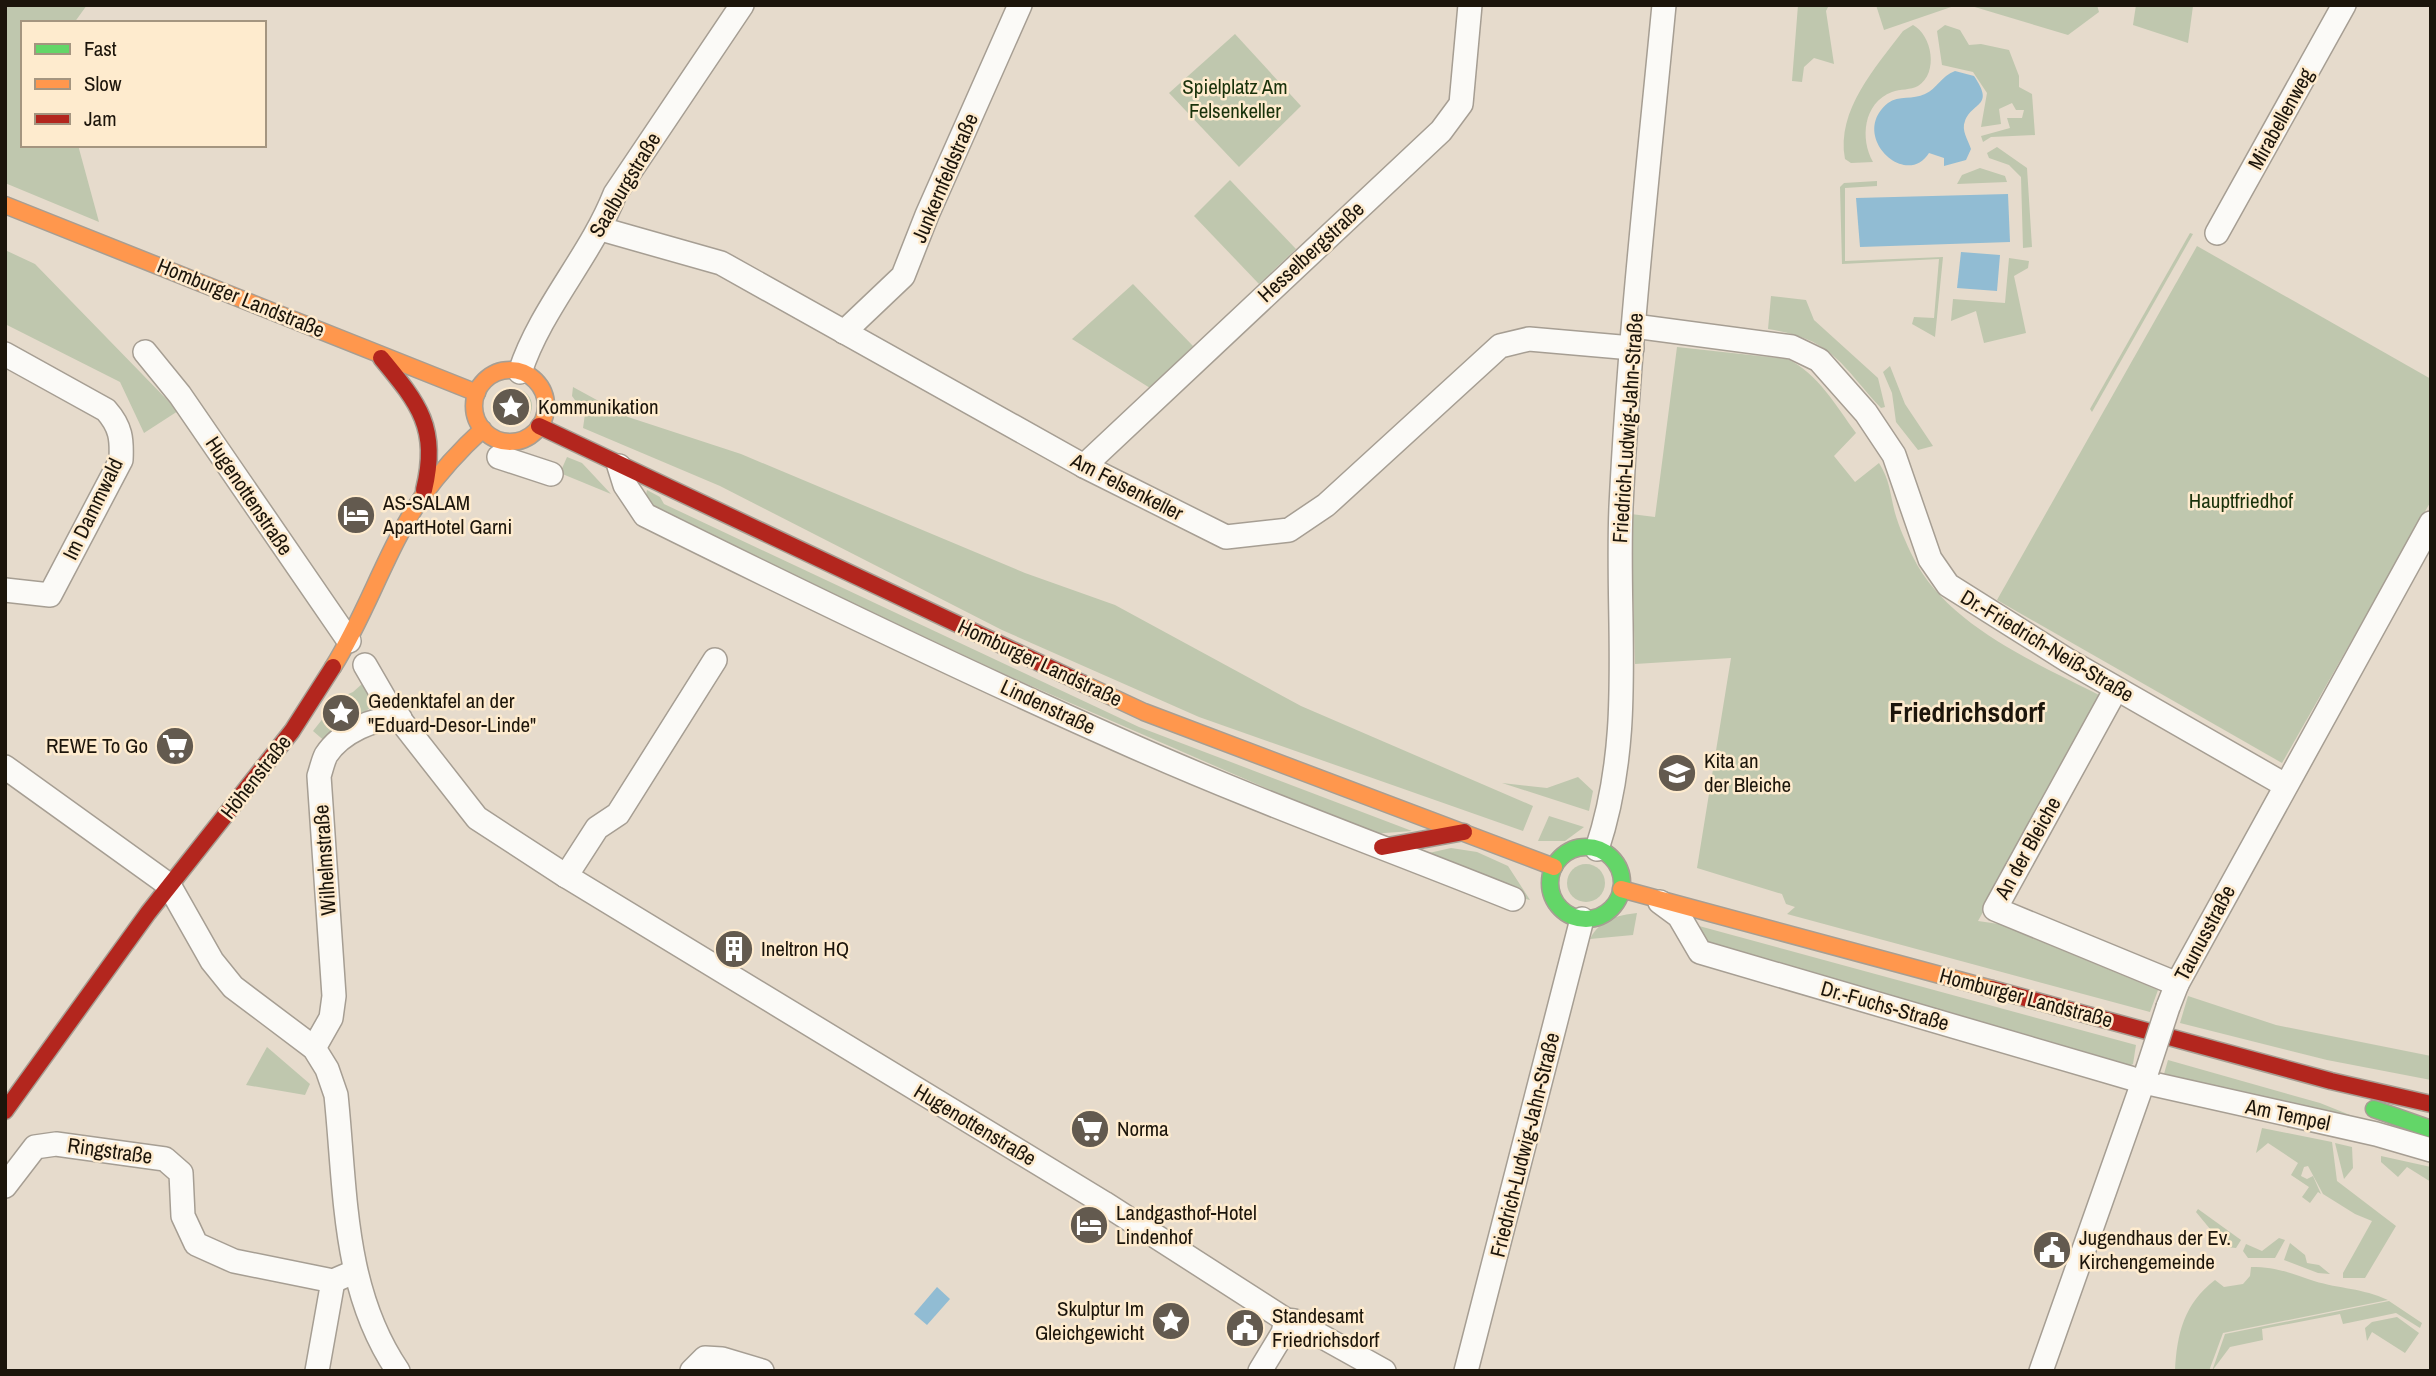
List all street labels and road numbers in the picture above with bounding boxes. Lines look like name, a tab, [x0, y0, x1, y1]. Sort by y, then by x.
street label: Mirabellenweg	[2241, 62, 2321, 175]
street label: Junkernfeldstraße	[904, 109, 985, 247]
street label: Saalburgstraße	[582, 127, 667, 243]
street label: Hesselbergstraße	[1251, 195, 1370, 309]
street label: Homburger Landstraße	[153, 251, 329, 344]
street label: Friedrich-Ludwig-Jahn-Straße	[1605, 312, 1650, 544]
street label: Hugenottenstraße	[199, 430, 300, 561]
street label: Am Felsenkeller	[1065, 445, 1189, 527]
street label: Im Dammwald	[55, 453, 130, 565]
street label: Dr.-Friedrich-Neiß-Straße	[1955, 582, 2139, 709]
street label: Homburger Landstraße	[953, 612, 1127, 713]
street label: Lindenstraße	[996, 672, 1100, 741]
street label: Höhenstraße	[214, 729, 298, 825]
street label: An der Bleiche	[1987, 791, 2068, 905]
street label: Wilhelmstraße	[306, 804, 343, 916]
street label: Taunusstraße	[2167, 880, 2242, 986]
street label: Homburger Landstraße	[1936, 960, 2116, 1035]
street label: Dr.-Fuchs-Straße	[1818, 973, 1953, 1038]
street label: Friedrich-Ludwig-Jahn-Straße	[1483, 1029, 1566, 1260]
street label: Hugenottenstraße	[909, 1077, 1042, 1172]
street label: Am Tempel	[2242, 1091, 2333, 1138]
street label: Ringstraße	[66, 1130, 154, 1171]

